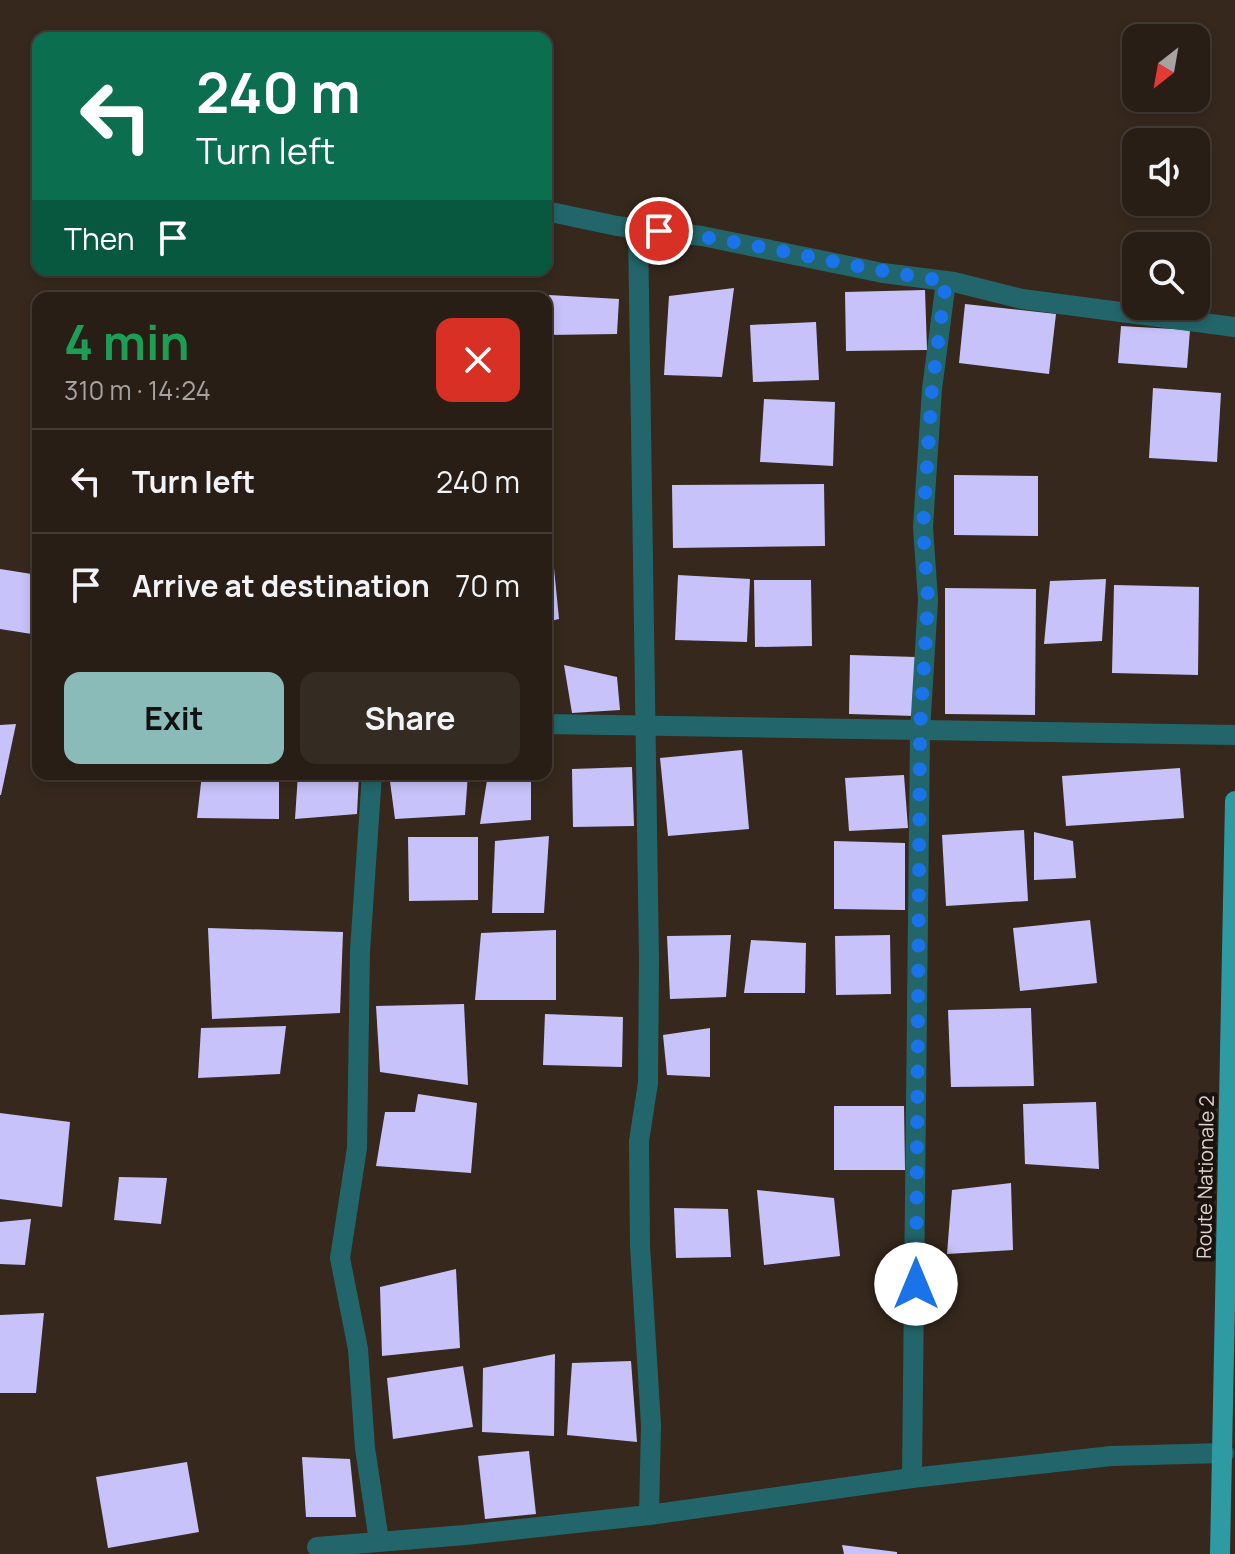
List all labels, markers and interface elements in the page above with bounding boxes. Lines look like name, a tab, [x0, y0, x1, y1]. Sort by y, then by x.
north arrow	[1122, 24, 1210, 112]
map controls	[1122, 24, 1210, 320]
text: 240 m	[196, 53, 361, 130]
icon: left	[64, 64, 168, 168]
text: Turn left	[196, 126, 335, 175]
button: sound	[1122, 128, 1210, 216]
pin	[625, 197, 693, 265]
icon: arrive	[637, 209, 681, 253]
icon: arrive	[151, 216, 195, 260]
text: Then	[64, 218, 135, 259]
button: search	[1122, 232, 1210, 320]
text: 4 min	[64, 309, 189, 374]
button: close	[436, 318, 520, 402]
text: 310 m · 14:24	[64, 372, 211, 408]
icon: left	[64, 459, 108, 503]
text: Turn left	[132, 461, 255, 502]
text: 240 m	[436, 461, 520, 502]
icon: arrive	[64, 563, 108, 607]
text: Arrive at destination	[132, 565, 430, 606]
text: 70 m	[455, 565, 520, 606]
button: Exit	[64, 672, 284, 764]
button: Share	[300, 672, 520, 764]
street label: Route Nationale 2	[1190, 1095, 1220, 1259]
position arrow	[874, 1242, 958, 1326]

